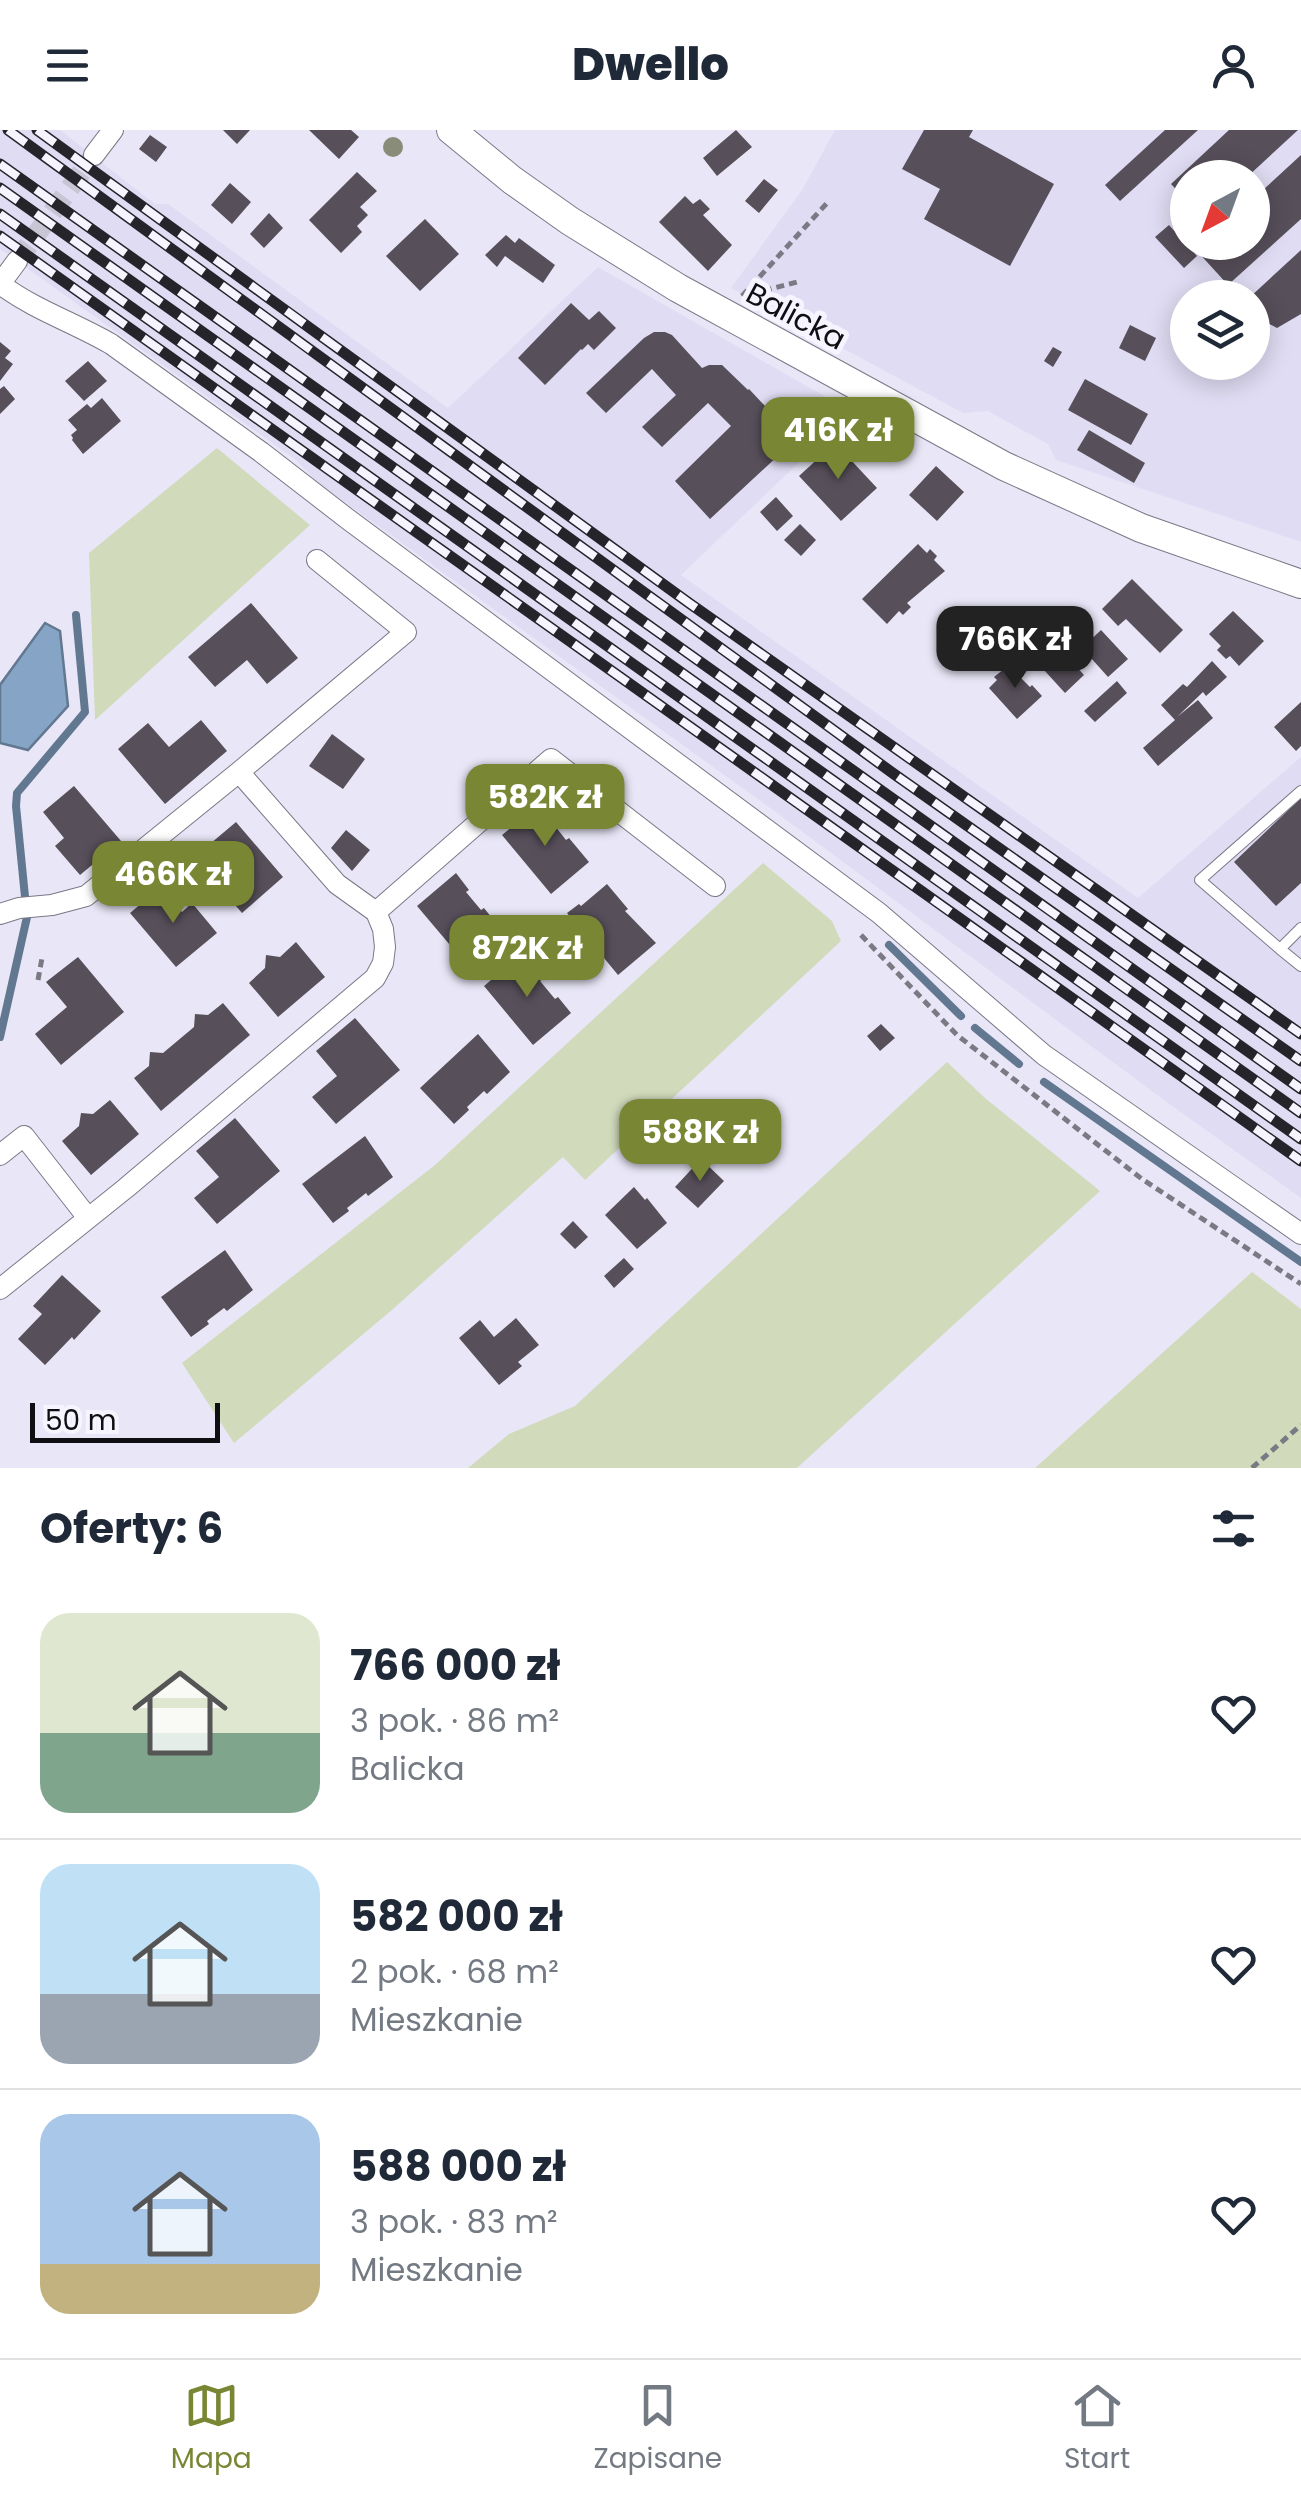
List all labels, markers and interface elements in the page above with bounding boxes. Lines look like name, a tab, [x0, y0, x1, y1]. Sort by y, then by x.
text: Dwello	[572, 33, 729, 96]
icon: menu	[40, 38, 95, 93]
icon: person	[1206, 38, 1261, 93]
north arrow	[1170, 160, 1270, 260]
map controls	[1170, 160, 1270, 380]
street label: Balicka	[739, 272, 853, 360]
button: layers	[1170, 280, 1270, 380]
pin: 416K zł	[746, 397, 930, 482]
text: 416K zł	[783, 407, 893, 452]
pin: 766K zł	[923, 606, 1107, 691]
text: 766K zł	[958, 616, 1072, 661]
pin: 582K zł	[453, 764, 637, 849]
text: 582K zł	[487, 774, 603, 819]
pin: 466K zł	[81, 841, 265, 926]
text: 466K zł	[114, 851, 232, 896]
pin: 872K zł	[435, 915, 619, 1000]
text: 872K zł	[471, 925, 583, 970]
pin: 588K zł	[608, 1099, 792, 1184]
text: 588K zł	[641, 1109, 759, 1154]
scale bar	[30, 1398, 220, 1442]
text: 50 m	[45, 1401, 116, 1440]
text: Oferty: 6	[40, 1499, 223, 1558]
icon: filters	[1206, 1501, 1261, 1556]
text: 766 000 zł	[350, 1636, 560, 1695]
icon: home	[120, 1653, 240, 1773]
icon: heart	[1206, 1686, 1261, 1741]
text: 3 pok. · 86 m²	[350, 1698, 559, 1743]
text: Balicka	[350, 1746, 465, 1791]
text: 582 000 zł	[350, 1887, 563, 1946]
icon: home	[120, 1904, 240, 2024]
icon: heart	[1206, 1937, 1261, 1992]
text: 2 pok. · 68 m²	[350, 1949, 559, 1994]
text: Mieszkanie	[350, 1997, 523, 2042]
text: 588 000 zł	[350, 2137, 566, 2196]
icon: home	[120, 2154, 240, 2274]
icon: heart	[1206, 2187, 1261, 2242]
text: 3 pok. · 83 m²	[350, 2199, 558, 2244]
text: Mieszkanie	[350, 2247, 523, 2292]
tab: Mapa	[171, 2378, 252, 2480]
tab: Zapisane	[593, 2378, 722, 2480]
tab: Start	[1064, 2378, 1130, 2480]

